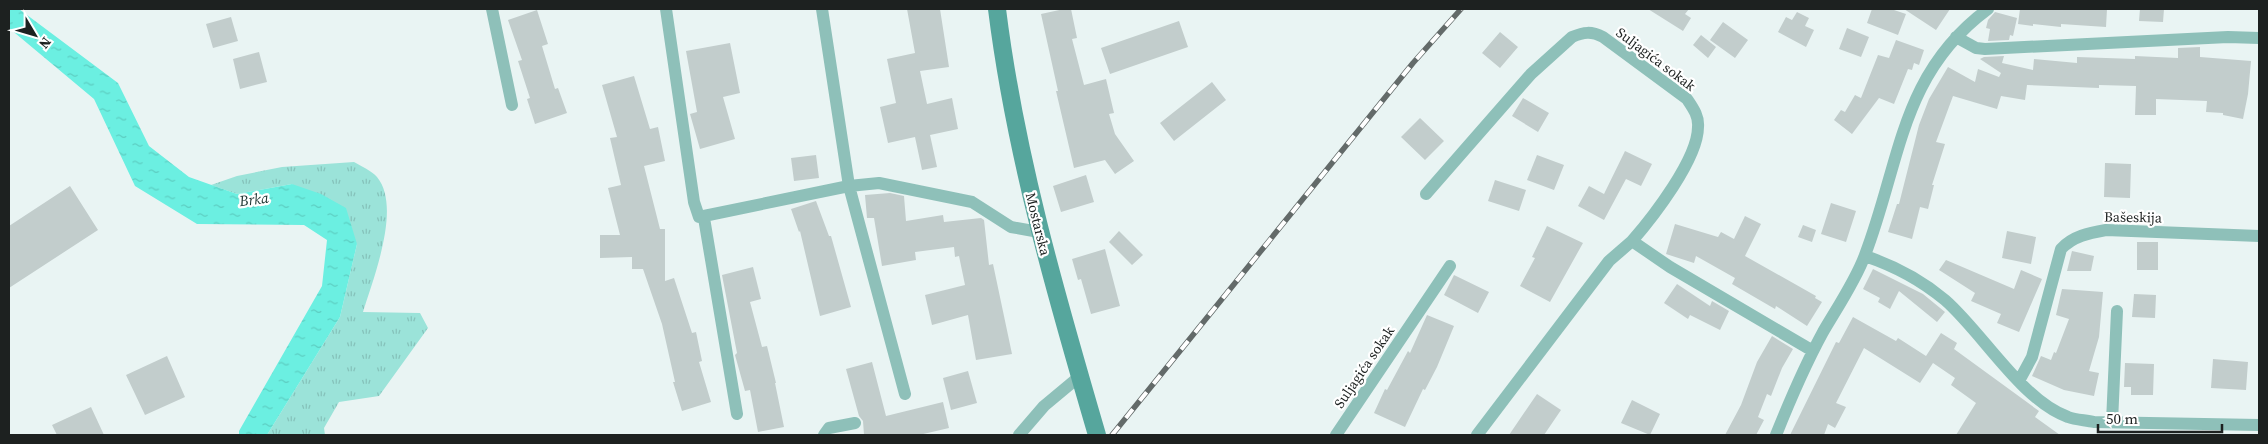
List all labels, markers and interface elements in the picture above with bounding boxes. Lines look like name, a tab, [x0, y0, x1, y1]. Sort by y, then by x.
north arrow	[10, 10, 60, 60]
street label: Suljagića sokak	[1612, 22, 1700, 96]
text: N	[34, 33, 56, 53]
water label: Brka	[237, 187, 270, 211]
street label: Mostarska	[1021, 190, 1056, 258]
street label: Bašeskija	[2104, 206, 2163, 228]
street label: Suljagića sokak	[1329, 322, 1399, 412]
scale bar	[2098, 402, 2222, 434]
text: 50 m	[2106, 408, 2138, 429]

